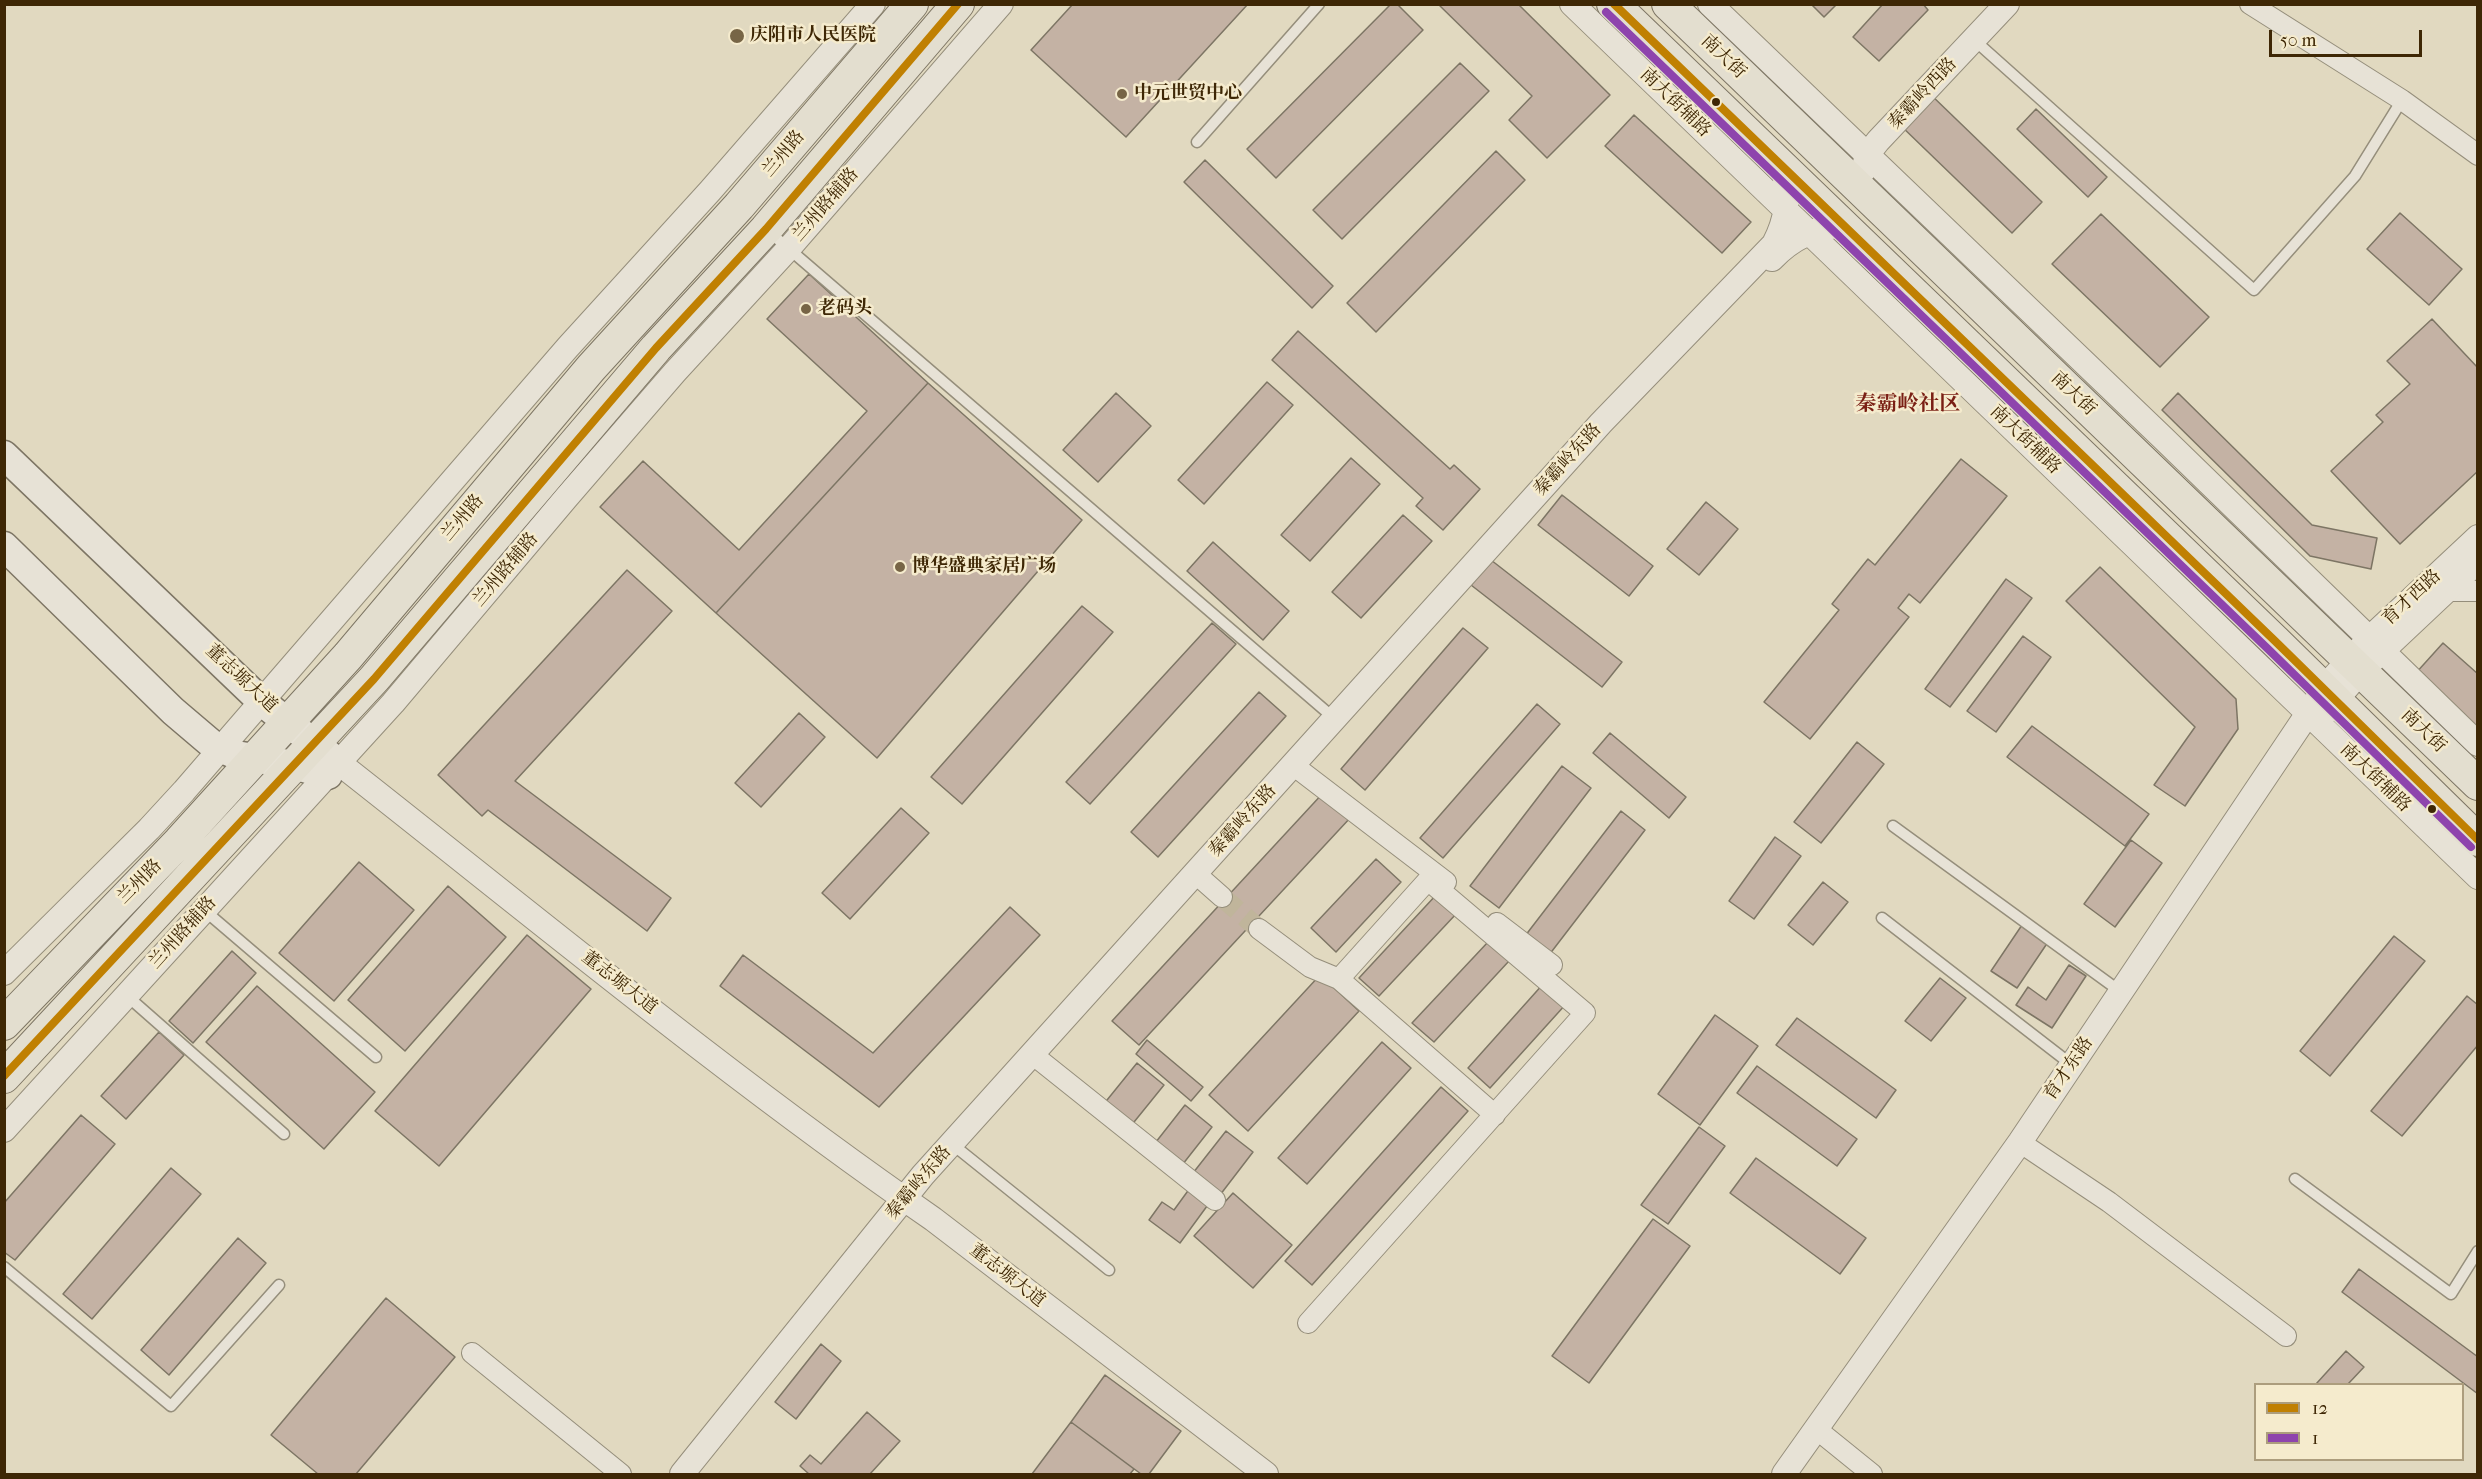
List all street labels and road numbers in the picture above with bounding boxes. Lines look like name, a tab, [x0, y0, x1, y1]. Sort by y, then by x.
street label: 南大街	[1696, 30, 1750, 84]
street label: 秦霸岭西路	[1884, 54, 1962, 134]
street label: 南大街辅路	[1635, 64, 1715, 142]
street label: 兰州路	[758, 126, 810, 182]
street label: 兰州路辅路	[788, 164, 864, 246]
street label: 南大街	[2046, 367, 2100, 421]
street label: 南大街辅路	[1985, 401, 2065, 479]
street label: 秦霸岭东路	[1530, 419, 1606, 501]
street label: 兰州路	[437, 490, 489, 546]
street label: 兰州路辅路	[469, 529, 543, 611]
street label: 育才西路	[2378, 566, 2446, 630]
street label: 董志塬大道	[201, 640, 281, 718]
street label: 南大街	[2396, 704, 2450, 758]
street label: 南大街辅路	[2335, 739, 2415, 817]
street label: 秦霸岭东路	[1205, 780, 1281, 862]
street label: 兰州路	[113, 855, 167, 909]
street label: 兰州路辅路	[145, 892, 221, 974]
street label: 董志塬大道	[577, 947, 661, 1019]
street label: 育才东路	[2040, 1033, 2098, 1105]
street label: 秦霸岭东路	[882, 1142, 956, 1224]
street label: 董志塬大道	[965, 1240, 1049, 1312]

